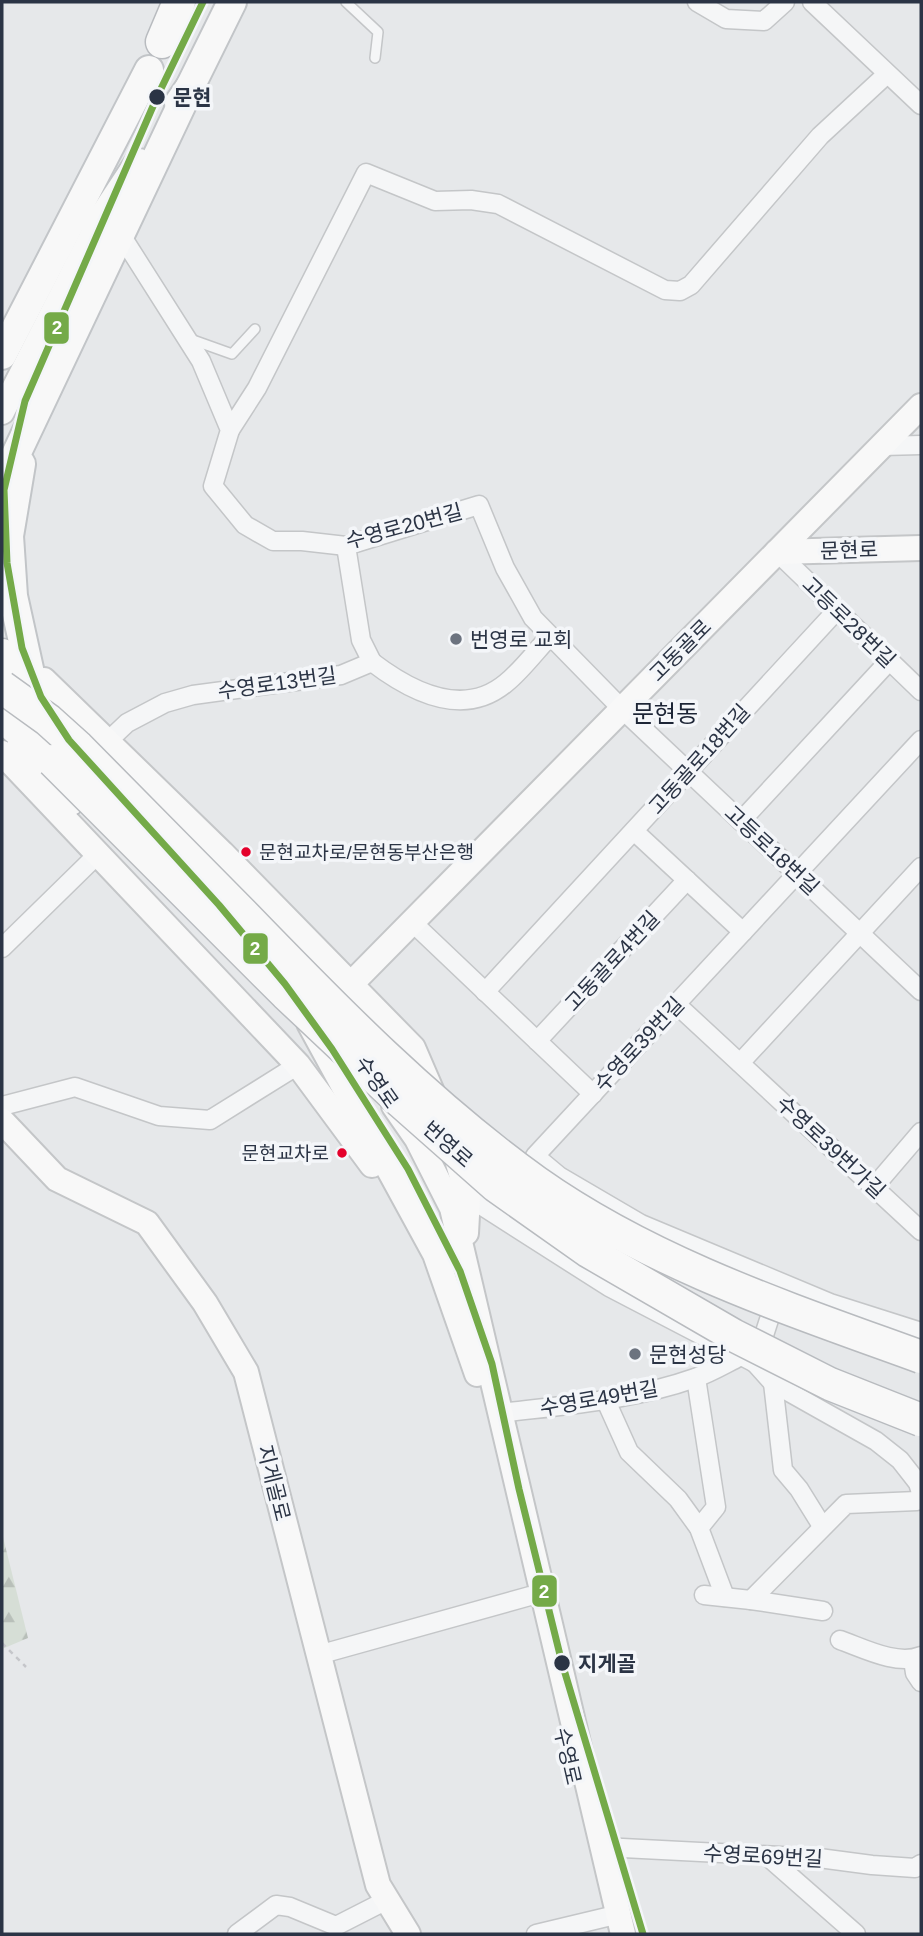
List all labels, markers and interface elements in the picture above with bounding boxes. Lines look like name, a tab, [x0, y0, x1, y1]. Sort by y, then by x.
place label: 문현	[173, 86, 212, 109]
marker: 문현	[147, 87, 167, 107]
line badge: 2	[43, 311, 70, 345]
text: 2	[52, 317, 62, 338]
street label: 수영로20번길	[343, 499, 465, 553]
street label: 문현로	[820, 537, 878, 563]
street label: 고등로28번길	[798, 572, 900, 672]
street label: 고동골로	[645, 615, 715, 685]
place label: 번영로 교회	[470, 628, 572, 651]
marker: 번영로 교회	[448, 631, 464, 647]
street label: 수영로13번길	[216, 663, 338, 703]
district label: 문현동	[632, 700, 698, 727]
street label: 고동골로18번길	[644, 700, 754, 818]
street label: 고등로18번길	[720, 801, 824, 899]
place label: 문현교차로/문현동부산은행	[259, 842, 474, 863]
marker: 문현교차로/문현동부산은행	[239, 845, 253, 859]
street label: 고동골로4번길	[560, 906, 664, 1016]
line badge: 2	[242, 932, 269, 965]
text: 2	[250, 938, 260, 959]
street label: 수영로39번길	[590, 992, 688, 1096]
street label: 수영로	[351, 1052, 403, 1112]
street label: 수영로39번가길	[772, 1091, 890, 1203]
street label: 번영로	[419, 1116, 477, 1172]
place label: 문현교차로	[242, 1143, 329, 1164]
marker: 문현교차로	[335, 1146, 349, 1160]
place label: 문현성당	[649, 1343, 726, 1366]
marker: 문현성당	[627, 1346, 643, 1362]
street label: 수영로49번길	[538, 1376, 660, 1420]
street label: 지게골로	[253, 1443, 295, 1523]
line badge: 2	[531, 1574, 558, 1608]
text: 2	[539, 1581, 549, 1602]
place label: 지게골	[578, 1652, 636, 1675]
marker: 지게골	[552, 1653, 572, 1673]
street label: 수영로	[550, 1725, 586, 1787]
street label: 수영로69번길	[702, 1841, 824, 1871]

